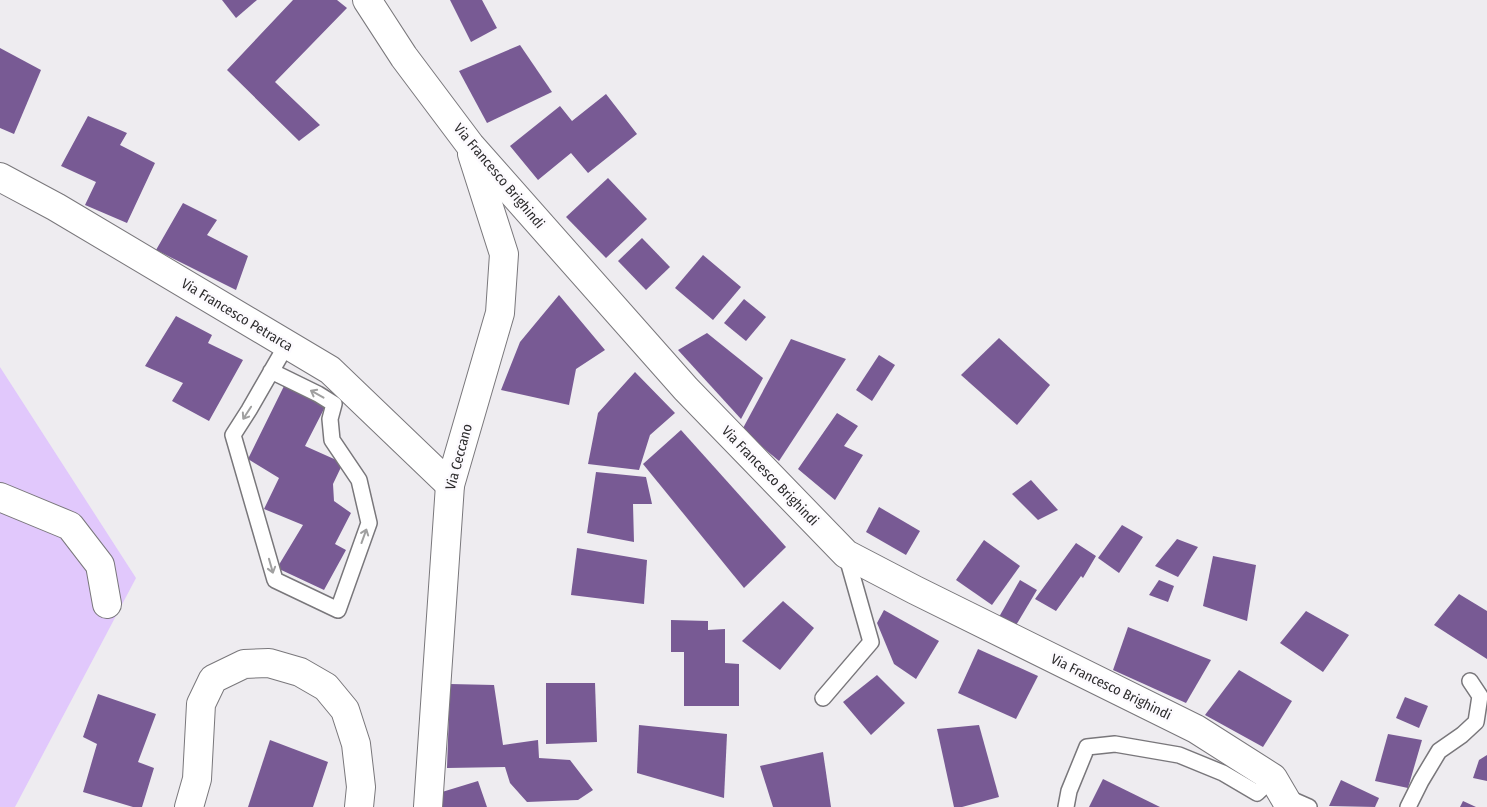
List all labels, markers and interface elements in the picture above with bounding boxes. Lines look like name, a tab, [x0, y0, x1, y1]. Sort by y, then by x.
street label: Via Francesco Brighindi	[450, 120, 548, 232]
street label: Via Francesco Petrarca	[178, 275, 296, 355]
one-way arrow	[310, 389, 325, 399]
one-way arrow	[241, 406, 251, 420]
street label: Via Ceccano	[442, 422, 476, 492]
street label: Via Francesco Brighindi	[718, 423, 822, 529]
one-way arrow	[360, 529, 369, 545]
one-way arrow	[267, 558, 277, 574]
street label: Via Francesco Brighindi	[1048, 650, 1174, 724]

